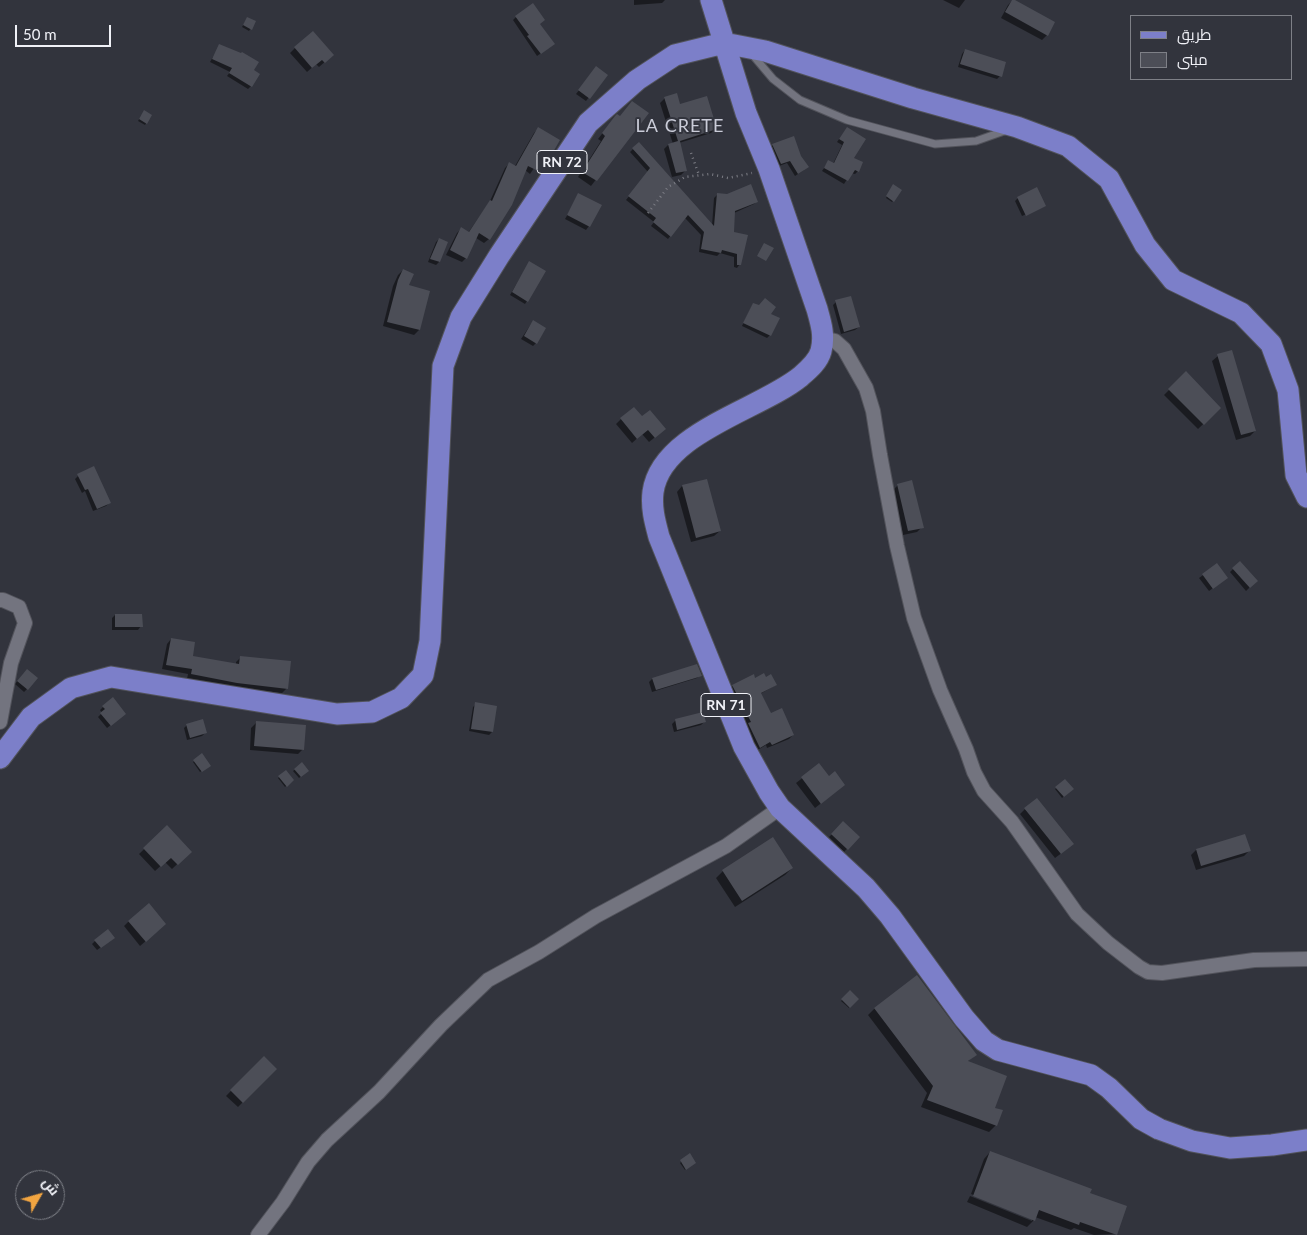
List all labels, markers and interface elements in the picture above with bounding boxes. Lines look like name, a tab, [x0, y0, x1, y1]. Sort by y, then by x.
scale bar	[18, 15, 114, 47]
legend	[1130, 15, 1292, 80]
text: 50 m	[23, 25, 57, 43]
text: طريق	[1177, 25, 1211, 43]
text: مبنى	[1177, 50, 1208, 68]
district label: LA CRETE	[635, 115, 725, 137]
road number: RN 72	[537, 150, 587, 173]
road number: RN 71	[701, 694, 751, 716]
north arrow	[15, 1170, 65, 1220]
text: ش	[39, 1174, 64, 1198]

